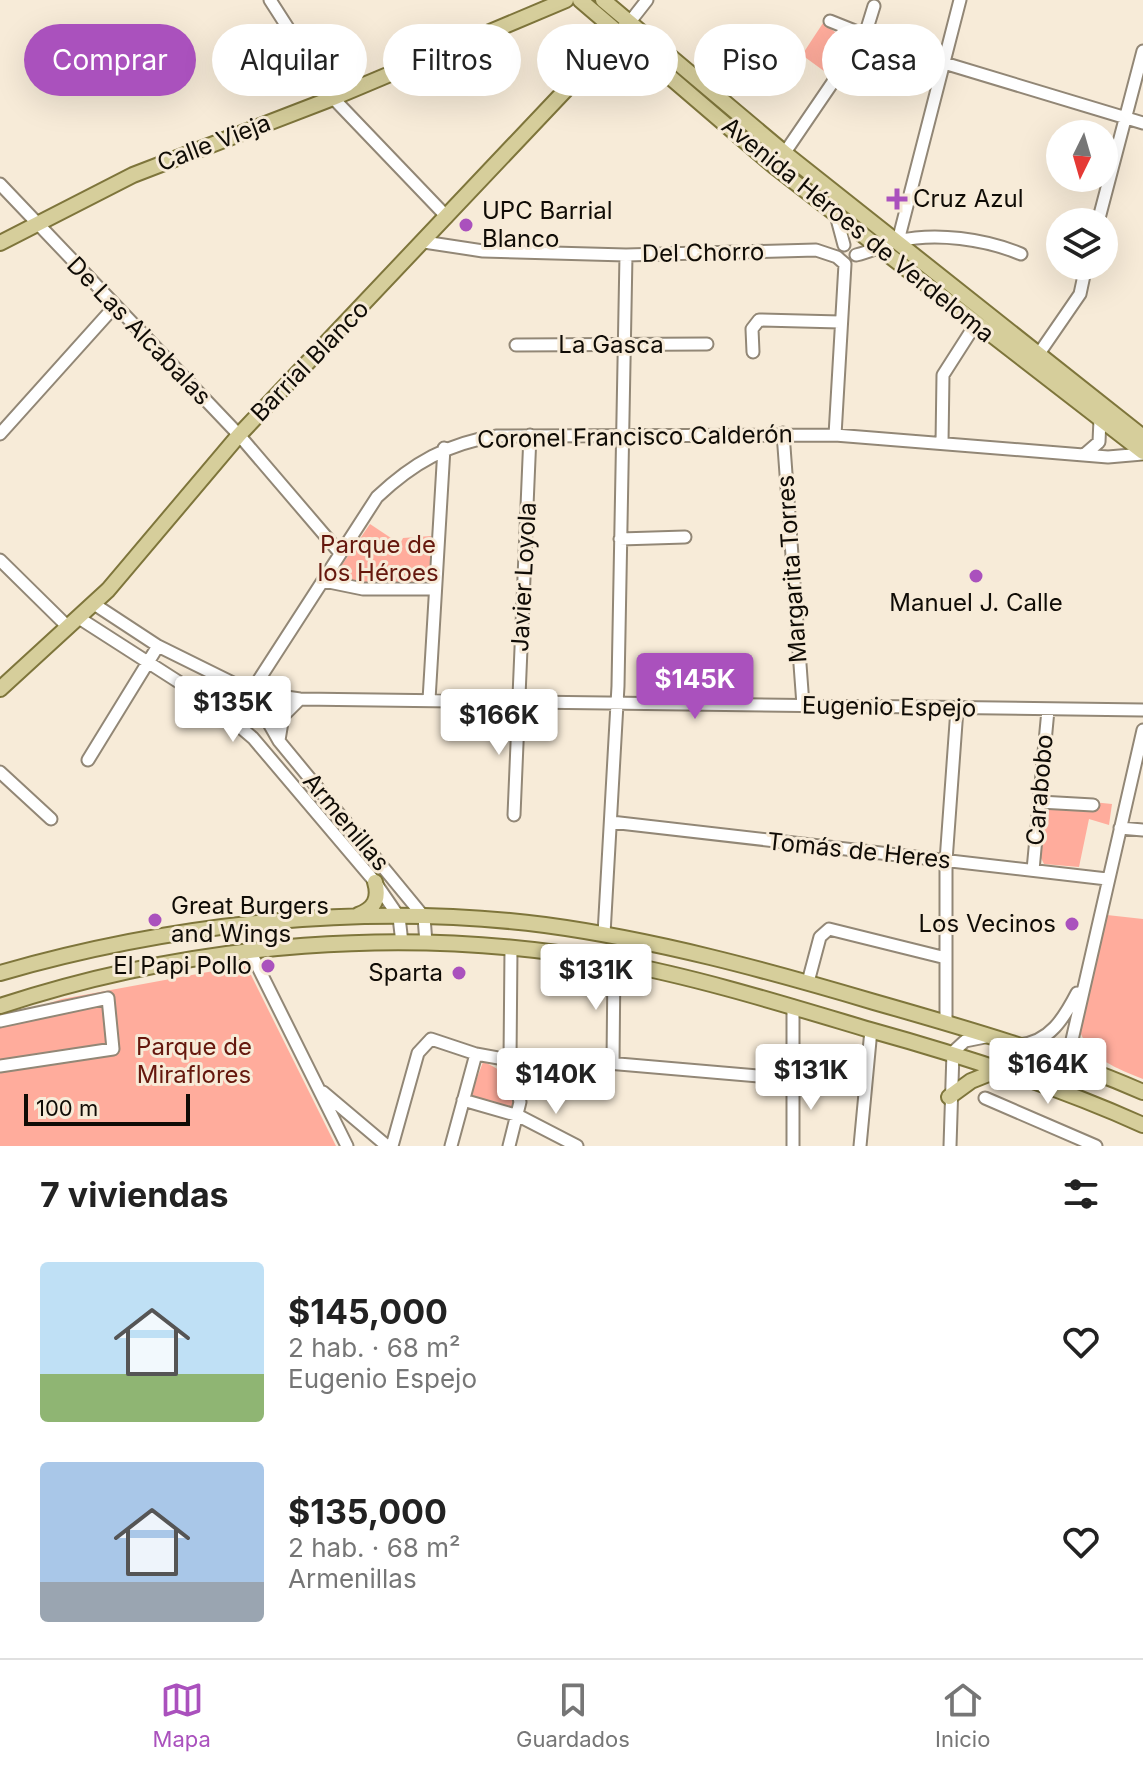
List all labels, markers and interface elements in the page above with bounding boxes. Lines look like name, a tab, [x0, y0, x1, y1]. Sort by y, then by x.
chip: Comprar	[24, 24, 196, 96]
chip: Alquilar	[212, 24, 367, 96]
chip: Filtros	[383, 24, 521, 96]
chip: Nuevo	[537, 24, 678, 96]
chip: Piso	[694, 24, 806, 96]
chip: Casa	[822, 24, 945, 96]
street label: Calle Vieja	[153, 108, 275, 177]
street label: Avenida Héroes de Verdeloma	[716, 111, 1000, 348]
north arrow	[1046, 120, 1118, 192]
map controls	[1046, 120, 1118, 280]
place label: Cruz Azul	[913, 184, 1024, 213]
marker: Cruz Azul	[888, 190, 906, 208]
place label: UPC Barrial Blanco	[482, 196, 613, 253]
button: layers	[1046, 208, 1118, 280]
marker: UPC Barrial Blanco	[457, 216, 475, 234]
street label: Del Chorro	[642, 237, 764, 268]
street label: De Las Alcabalas	[61, 251, 217, 411]
street label: Barrial Blanco	[245, 294, 375, 427]
street label: La Gasca	[558, 330, 664, 359]
street label: Coronel Francisco Calderón	[477, 419, 793, 454]
street label: Margarita Torres	[770, 474, 813, 664]
street label: Javier Loyola	[505, 501, 542, 653]
park label: Parque de los Héroes	[317, 530, 439, 587]
marker: Manuel J. Calle	[967, 567, 985, 585]
place label: Manuel J. Calle	[889, 588, 1063, 617]
pin: $145K	[639, 653, 751, 721]
text: $145K	[654, 663, 736, 694]
pin: $135K	[177, 676, 289, 744]
text: $135K	[193, 686, 273, 717]
pin: $166K	[443, 689, 555, 757]
street label: Eugenio Espejo	[802, 690, 976, 723]
text: $166K	[459, 699, 539, 730]
street label: Carabobo	[1020, 733, 1059, 847]
street label: Armenillas	[297, 767, 396, 876]
street label: Tomás de Heres	[766, 826, 952, 875]
place label: Great Burgers and Wings	[171, 891, 329, 948]
place label: Los Vecinos	[919, 909, 1056, 938]
marker: Great Burgers and Wings	[146, 911, 164, 929]
marker: Los Vecinos	[1063, 915, 1081, 933]
pin: $131K	[540, 944, 652, 1012]
place label: El Papi Pollo	[113, 951, 252, 980]
text: $131K	[559, 954, 633, 985]
marker: El Papi Pollo	[259, 957, 277, 975]
place label: Sparta	[368, 958, 443, 987]
marker: Sparta	[450, 964, 468, 982]
park label: Parque de Miraflores	[136, 1032, 252, 1089]
pin: $164K	[992, 1038, 1104, 1106]
pin: $131K	[755, 1044, 867, 1112]
pin: $140K	[500, 1048, 612, 1116]
text: $164K	[1007, 1048, 1089, 1079]
text: $131K	[774, 1054, 848, 1085]
text: $140K	[515, 1058, 597, 1089]
scale bar	[24, 1090, 190, 1126]
text: 100 m	[36, 1095, 98, 1121]
icon: filters	[1059, 1172, 1103, 1216]
text: 7 viviendas	[40, 1174, 229, 1215]
text: $145,000	[288, 1291, 448, 1332]
icon: home	[104, 1294, 200, 1390]
icon: heart	[1059, 1320, 1103, 1364]
text: 2 hab. · 68 m²	[288, 1332, 460, 1363]
text: Eugenio Espejo	[288, 1363, 477, 1394]
text: $135,000	[288, 1491, 447, 1532]
icon: home	[104, 1494, 200, 1590]
icon: heart	[1059, 1520, 1103, 1564]
text: 2 hab. · 68 m²	[288, 1532, 460, 1563]
text: Armenillas	[288, 1563, 417, 1594]
tab: Mapa	[153, 1678, 211, 1752]
tab: Guardados	[516, 1678, 630, 1752]
tab: Inicio	[935, 1678, 990, 1752]

